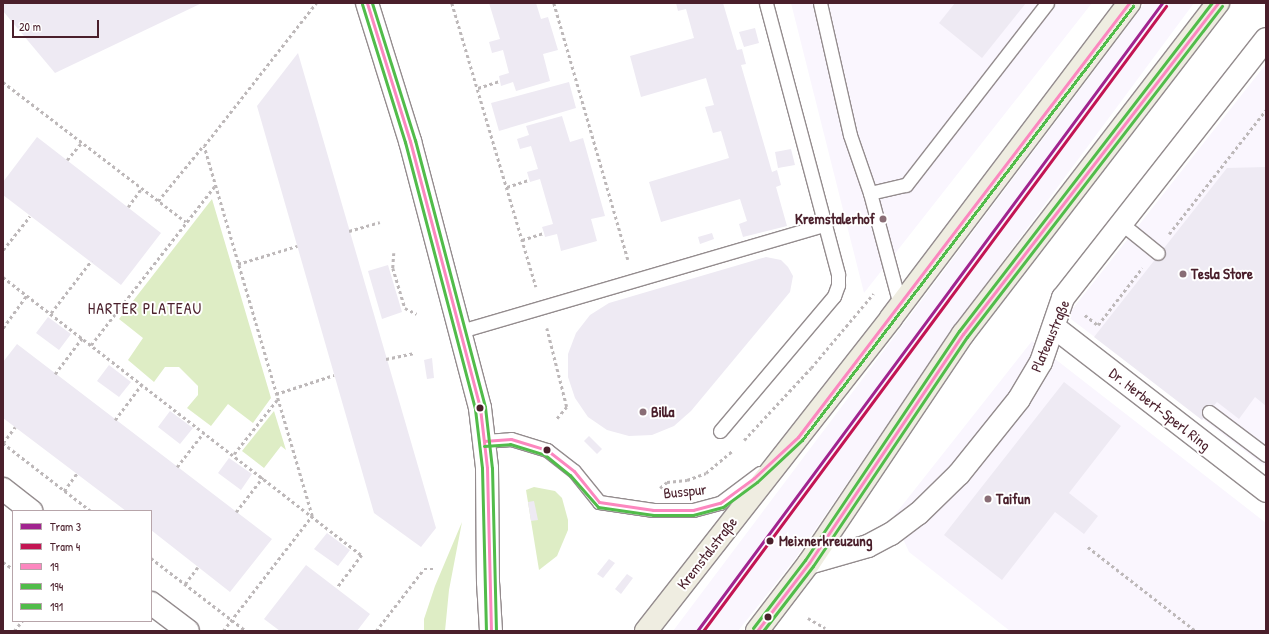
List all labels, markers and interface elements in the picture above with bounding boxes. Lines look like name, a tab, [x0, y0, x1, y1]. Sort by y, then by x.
scale bar	[14, 12, 101, 38]
text: 20 m	[19, 18, 41, 35]
place label: Kremstalerhof	[795, 210, 875, 228]
marker: Kremstalerhof	[878, 214, 888, 224]
place label: Tesla Store	[1191, 265, 1253, 283]
marker: Tesla Store	[1178, 269, 1188, 279]
street label: Plateaustraße	[1027, 297, 1073, 375]
district label: HARTER PLATEAU	[88, 298, 202, 318]
street label: Dr. Herbert-Sperl Ring	[1106, 364, 1214, 454]
unlabelled marker	[475, 403, 485, 413]
place label: Billa	[651, 403, 674, 421]
marker: Billa	[638, 407, 648, 417]
unlabelled marker	[542, 445, 552, 455]
street label: Busspur	[663, 480, 707, 502]
place label: Taifun	[996, 490, 1030, 508]
marker: Taifun	[983, 494, 993, 504]
legend	[12, 510, 152, 622]
street label: Kremstalstraße	[673, 513, 741, 593]
text: Tram 3	[50, 518, 81, 535]
place label: Meixnerkreuzung	[779, 532, 872, 550]
marker: Meixnerkreuzung	[764, 535, 776, 547]
text: Tram 4	[50, 538, 80, 555]
text: 19	[50, 558, 59, 575]
text: 194	[50, 578, 63, 595]
text: 191	[50, 598, 63, 615]
unlabelled marker	[763, 612, 773, 622]

